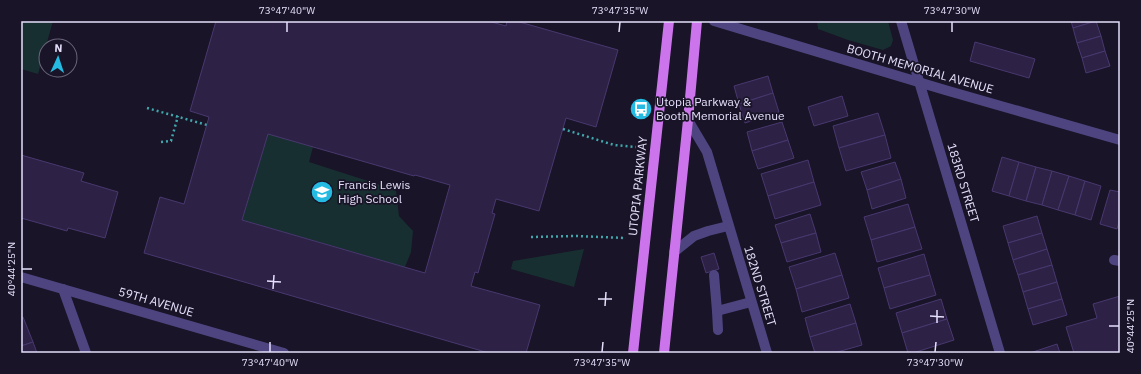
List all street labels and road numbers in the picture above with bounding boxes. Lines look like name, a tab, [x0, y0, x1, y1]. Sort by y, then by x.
street label: BOOTH MEMORIAL AVENUE	[845, 40, 995, 97]
street label: UTOPIA PARKWAY	[625, 135, 650, 237]
street label: 183RD STREET	[944, 141, 983, 225]
street label: 182ND STREET	[741, 244, 780, 328]
street label: 59TH AVENUE	[117, 284, 196, 319]

